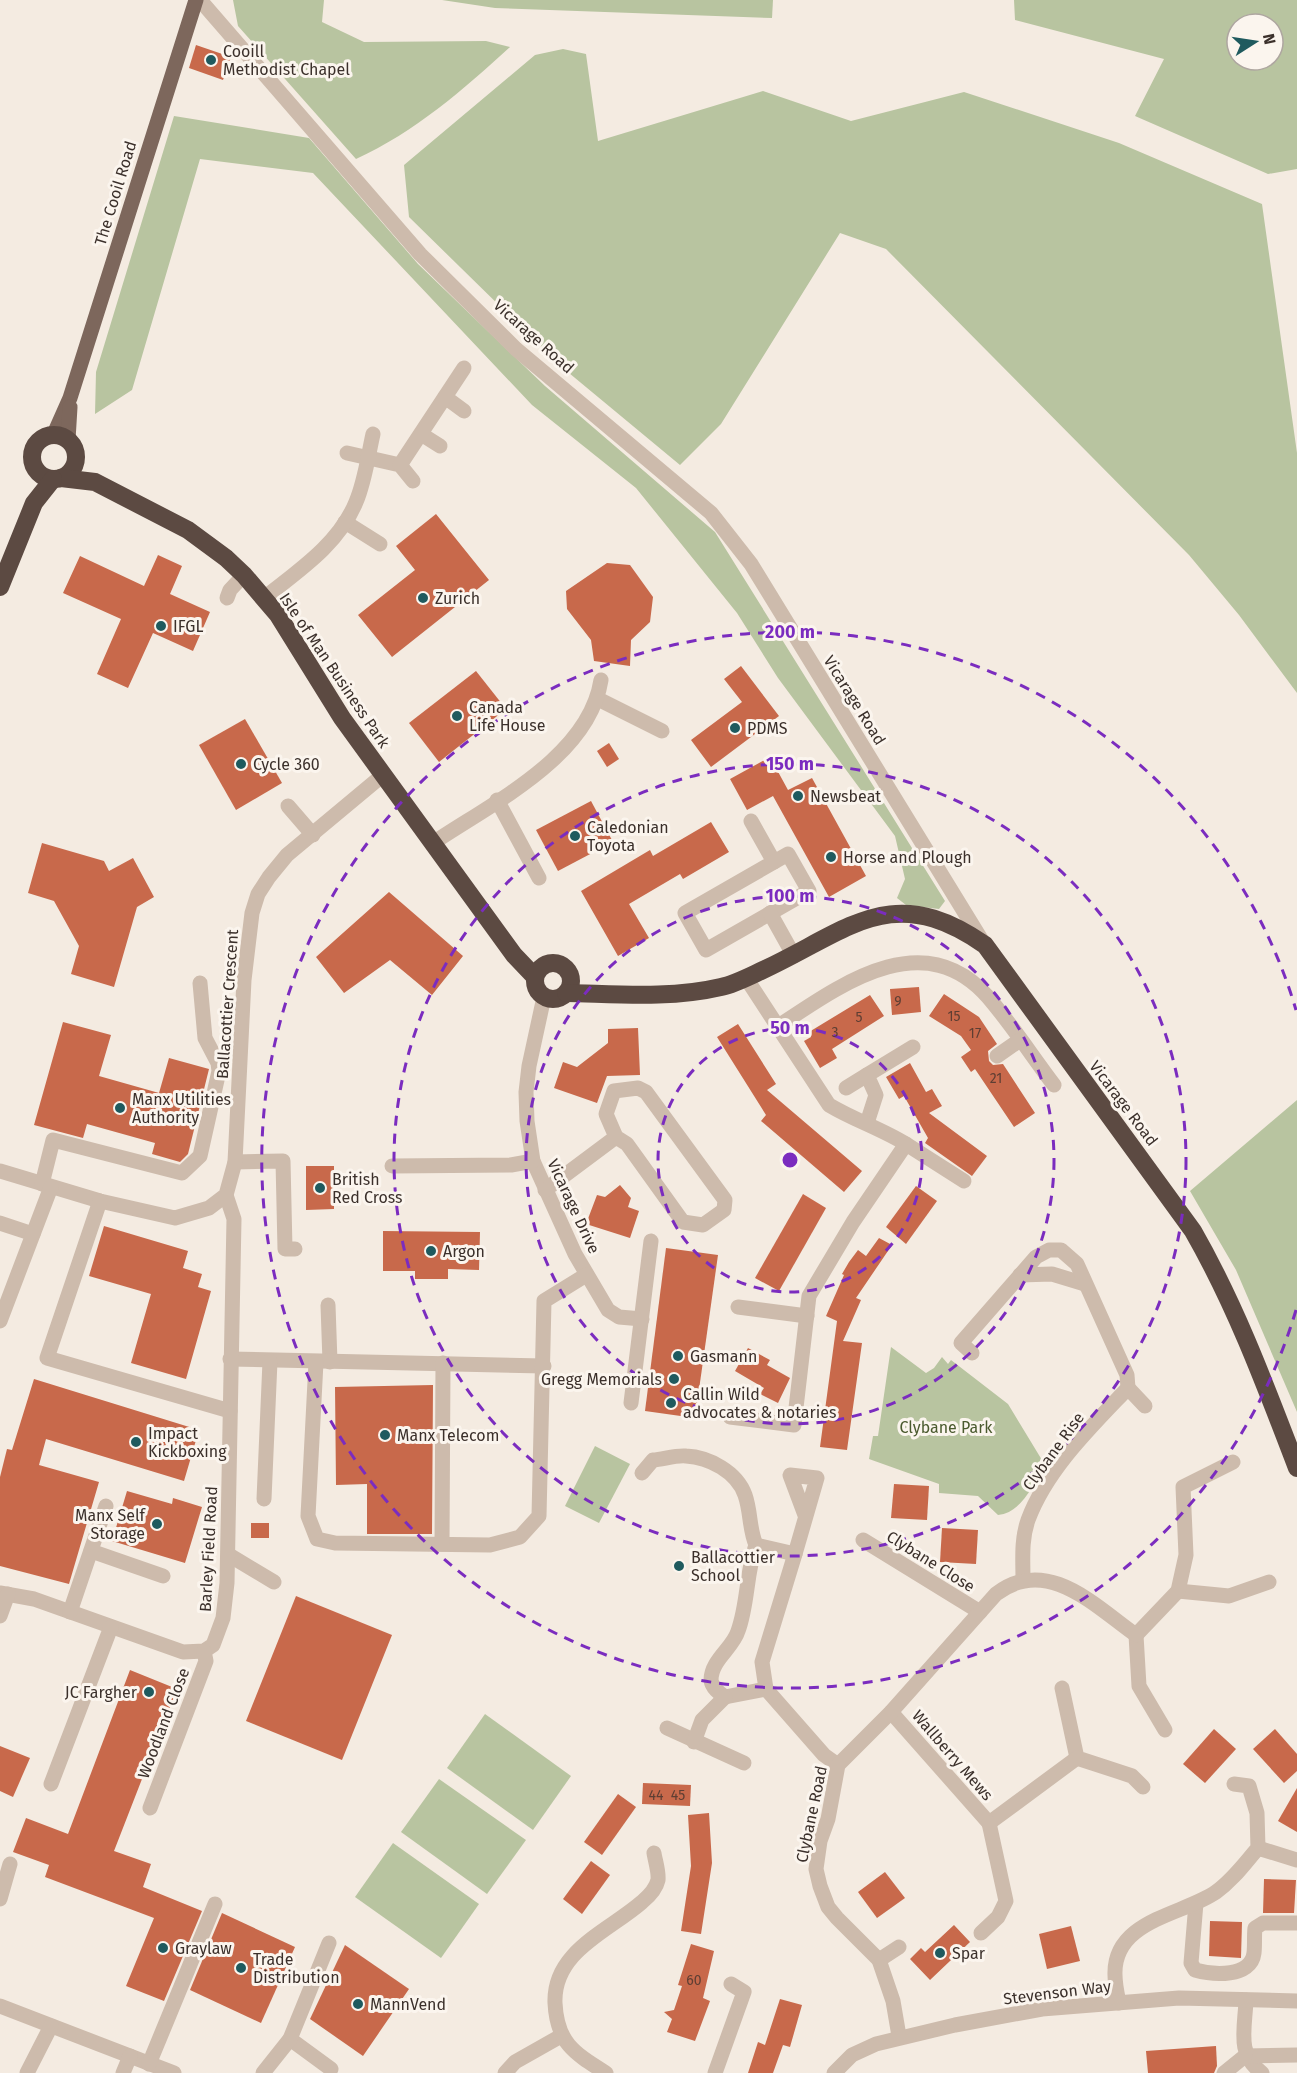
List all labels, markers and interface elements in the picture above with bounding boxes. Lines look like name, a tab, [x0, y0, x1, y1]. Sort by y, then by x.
north arrow	[1225, 12, 1285, 72]
text: N	[1259, 32, 1280, 46]
place label: Cooill Methodist Chapel	[223, 42, 350, 79]
marker: Cooill Methodist Chapel	[204, 53, 218, 67]
street label: The Cooil Road	[91, 139, 140, 248]
street label: Vicarage Road	[490, 295, 578, 377]
street label: Isle of Man Business Park	[276, 589, 394, 752]
place label: Zurich	[435, 589, 480, 608]
marker: Zurich	[416, 591, 430, 605]
place label: IFGL	[173, 617, 203, 636]
marker: IFGL	[154, 619, 168, 633]
text: 200 m	[765, 621, 815, 643]
street label: Vicarage Road	[820, 652, 890, 748]
place label: Canada Life House	[469, 698, 545, 735]
marker: Canada Life House	[450, 709, 464, 723]
place label: PDMS	[747, 719, 788, 738]
marker: PDMS	[728, 721, 742, 735]
text: 150 m	[766, 753, 814, 775]
place label: Cycle 360	[253, 755, 320, 774]
marker: Cycle 360	[234, 757, 248, 771]
place label: Newsbeat	[810, 787, 881, 806]
marker: Newsbeat	[791, 789, 805, 803]
place label: Caledonian Toyota	[587, 818, 669, 855]
marker: Caledonian Toyota	[568, 829, 582, 843]
place label: Horse and Plough	[843, 848, 972, 867]
marker: Horse and Plough	[824, 850, 838, 864]
text: 100 m	[766, 885, 814, 907]
street label: Ballacottier Crescent	[213, 928, 242, 1079]
house number: 9	[894, 993, 902, 1010]
house number: 15	[947, 1008, 961, 1025]
house number: 5	[855, 1009, 863, 1026]
text: 50 m	[770, 1017, 810, 1039]
house number: 3	[832, 1024, 839, 1041]
house number: 17	[969, 1025, 981, 1042]
street label: Vicarage Road	[1085, 1057, 1162, 1150]
house number: 21	[990, 1070, 1002, 1087]
place label: Manx Utilities Authority	[132, 1090, 231, 1127]
marker: Manx Utilities Authority	[113, 1101, 127, 1115]
centre of rings	[780, 1150, 800, 1170]
street label: Vicarage Drive	[543, 1156, 604, 1257]
place label: British Red Cross	[332, 1170, 403, 1207]
marker: British Red Cross	[313, 1181, 327, 1195]
place label: Argon	[443, 1242, 485, 1261]
marker: Argon	[424, 1244, 438, 1258]
place label: Gasmann	[690, 1347, 757, 1366]
marker: Gasmann	[671, 1349, 685, 1363]
place label: Gregg Memorials	[541, 1370, 662, 1389]
marker: Gregg Memorials	[667, 1372, 681, 1386]
place label: Callin Wild advocates & notaries	[683, 1385, 836, 1422]
marker: Callin Wild advocates & notaries	[664, 1396, 678, 1410]
street label: Clybane Rise	[1019, 1409, 1088, 1494]
park label: Clybane Park	[899, 1418, 993, 1437]
place label: Impact Kickboxing	[148, 1424, 227, 1461]
place label: Manx Telecom	[397, 1426, 499, 1445]
marker: Manx Telecom	[378, 1428, 392, 1442]
marker: Impact Kickboxing	[129, 1435, 143, 1449]
street label: Barley Field Road	[196, 1486, 221, 1612]
place label: Manx Self Storage	[75, 1506, 147, 1543]
marker: Manx Self Storage	[150, 1517, 164, 1531]
street label: Clybane Close	[883, 1527, 978, 1596]
place label: Ballacottier School	[691, 1548, 776, 1585]
marker: Ballacottier School	[672, 1559, 686, 1573]
street label: Woodland Close	[134, 1665, 193, 1781]
place label: JC Fargher	[65, 1683, 138, 1702]
marker: JC Fargher	[142, 1685, 156, 1699]
street label: Wallberry Mews	[908, 1706, 997, 1804]
street label: Clybane Road	[792, 1764, 831, 1864]
house number: 44	[649, 1787, 664, 1804]
house number: 45	[671, 1787, 685, 1804]
place label: Graylaw	[175, 1939, 232, 1958]
marker: Graylaw	[156, 1941, 170, 1955]
place label: Spar	[952, 1944, 986, 1963]
marker: Spar	[933, 1946, 947, 1960]
place label: Trade Distribution	[253, 1950, 340, 1987]
marker: Trade Distribution	[234, 1961, 248, 1975]
house number: 60	[686, 1972, 702, 1989]
street label: Stevenson Way	[1002, 1976, 1112, 2009]
place label: MannVend	[370, 1995, 446, 2014]
marker: MannVend	[351, 1997, 365, 2011]

